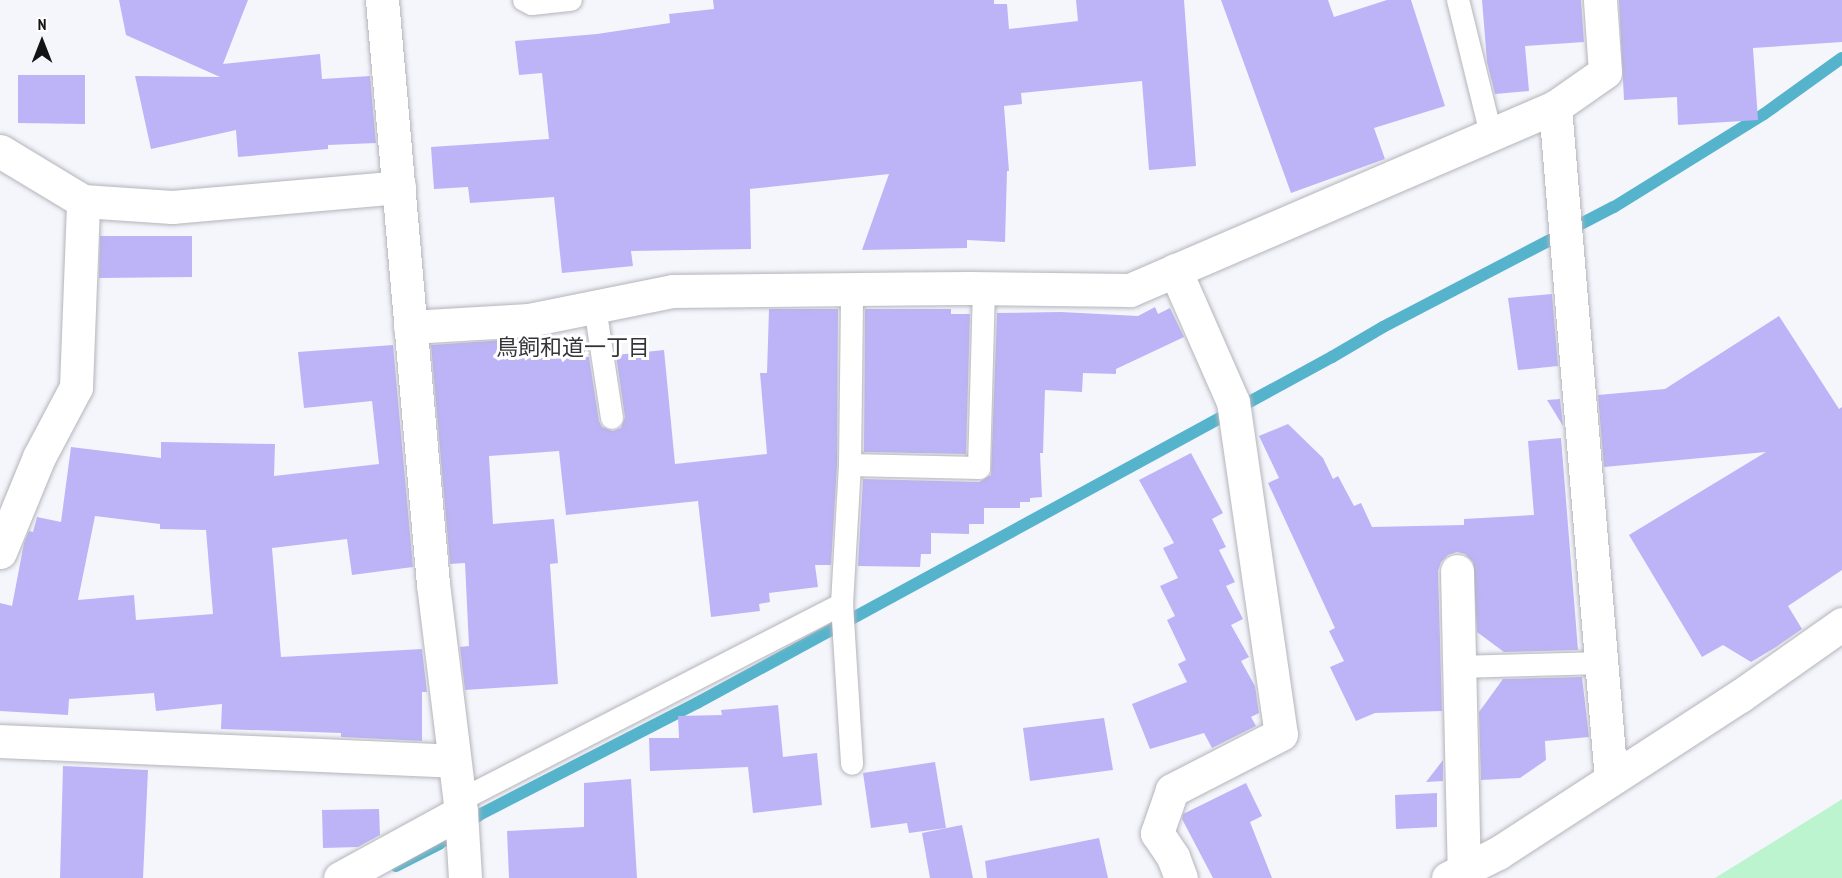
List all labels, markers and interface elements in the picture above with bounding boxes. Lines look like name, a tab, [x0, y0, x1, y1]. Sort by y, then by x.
north arrow	[12, 12, 72, 72]
text: N	[38, 14, 46, 34]
district label: 鳥飼和道一丁目	[496, 335, 650, 361]

